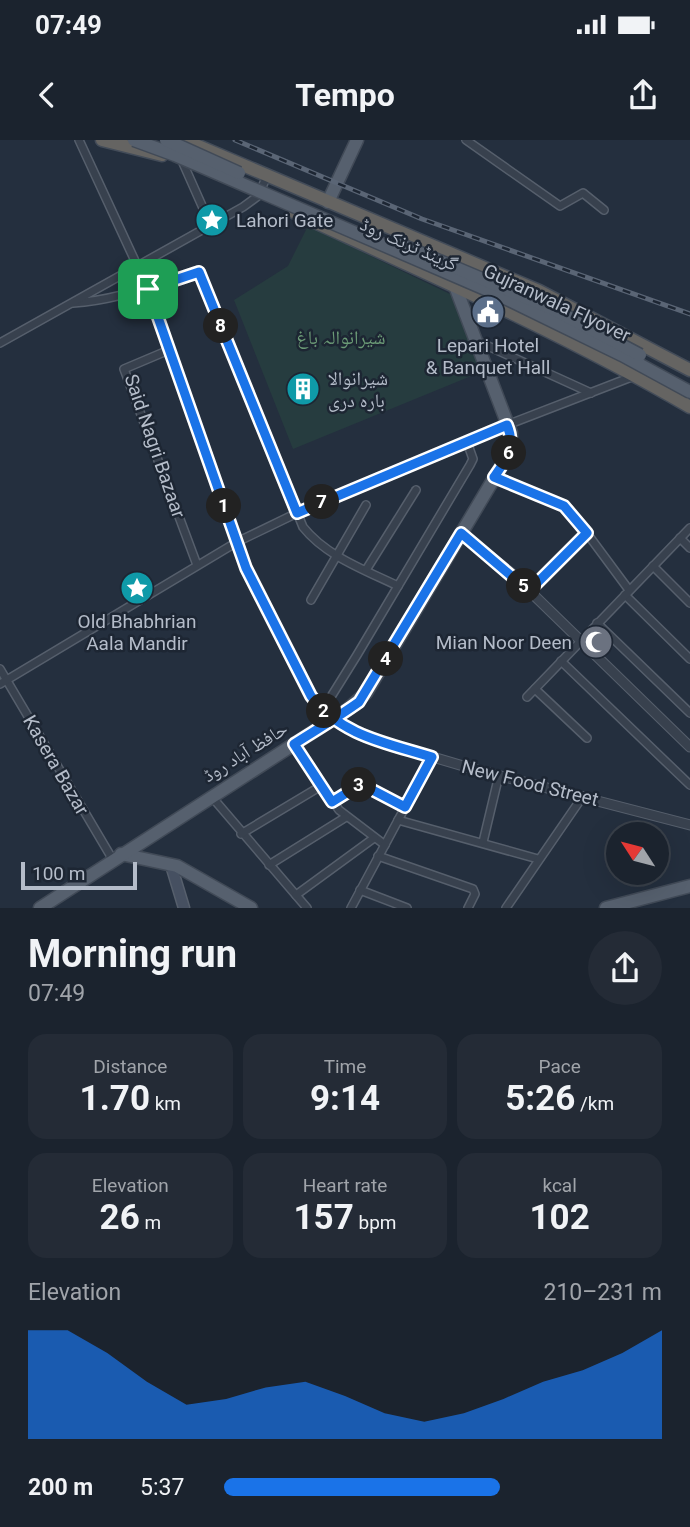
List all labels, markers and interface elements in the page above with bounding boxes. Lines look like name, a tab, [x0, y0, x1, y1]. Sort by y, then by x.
text: 07:49	[35, 10, 102, 40]
icon: back	[28, 76, 66, 114]
text: Tempo	[295, 76, 395, 114]
icon: share	[624, 76, 662, 114]
place icon: Lahori Gate	[193, 201, 231, 239]
place label: Lahori Gate	[236, 209, 333, 232]
street label: گرینڈ ٹرنک روڈ	[357, 212, 461, 276]
pin	[118, 259, 178, 319]
street label: Gujranwala Flyover	[480, 259, 635, 347]
icon: arrive	[129, 270, 167, 308]
public building icon: Lepari Hotel & Banquet Hall	[469, 293, 507, 331]
pin: 8	[204, 308, 238, 344]
text: 8	[215, 314, 226, 337]
park label: شیرانوالہ باغ	[296, 326, 386, 349]
place label: Lepari Hotel & Banquet Hall	[426, 334, 550, 379]
place label: شیرانوالا بارہ دری	[328, 367, 388, 412]
building icon: شیرانوالا بارہ دری	[284, 370, 322, 408]
street label: Said Nagri Bazaar	[120, 371, 191, 522]
pin: 6	[491, 436, 526, 470]
text: 6	[503, 441, 514, 464]
pin: 7	[304, 484, 340, 520]
pin: 1	[206, 488, 242, 524]
text: 7	[316, 490, 327, 513]
text: 1	[218, 494, 229, 517]
pin: 5	[506, 568, 542, 604]
place icon: Old Bhabhrian Aala Mandir	[118, 569, 156, 607]
text: 5	[518, 574, 529, 597]
place label: Old Bhabhrian Aala Mandir	[78, 610, 196, 655]
mosque icon: Mian Noor Deen	[577, 623, 615, 661]
place label: Mian Noor Deen	[436, 631, 572, 654]
pin: 4	[368, 642, 404, 676]
text: 4	[380, 647, 391, 670]
pin: 2	[306, 694, 342, 728]
text: 2	[318, 699, 329, 722]
street label: Kasera Bazar	[18, 711, 94, 820]
street label: حافظ آباد روڈ	[198, 717, 292, 787]
street label: New Food Street	[459, 755, 601, 811]
pin: 3	[342, 768, 376, 802]
text: 3	[353, 773, 364, 796]
north arrow	[606, 822, 668, 886]
map controls	[606, 822, 669, 885]
scale bar	[21, 858, 136, 890]
text: 100 m	[32, 862, 85, 885]
button: share	[588, 931, 662, 1005]
text: Morning run	[28, 932, 237, 976]
text: 07:49	[28, 980, 85, 1007]
text: Distance	[93, 1055, 167, 1078]
text: Time	[324, 1055, 366, 1078]
text: Pace	[539, 1055, 581, 1078]
text: 1.70	[80, 1078, 150, 1119]
text: 9:14	[310, 1078, 380, 1119]
text: 5:26	[505, 1078, 575, 1119]
text: km	[150, 1092, 181, 1115]
text: /km	[575, 1092, 614, 1115]
text: Elevation	[92, 1174, 169, 1197]
text: Heart rate	[303, 1174, 387, 1197]
text: kcal	[542, 1174, 577, 1197]
text: 26	[100, 1197, 140, 1238]
text: 157	[294, 1197, 354, 1238]
text: 102	[530, 1197, 590, 1238]
text: m	[140, 1211, 161, 1234]
text: bpm	[354, 1211, 396, 1234]
text: Elevation	[28, 1279, 121, 1306]
text: 210–231 m	[543, 1279, 662, 1306]
text: 200 m	[28, 1474, 93, 1501]
text: 5:37	[140, 1474, 184, 1501]

